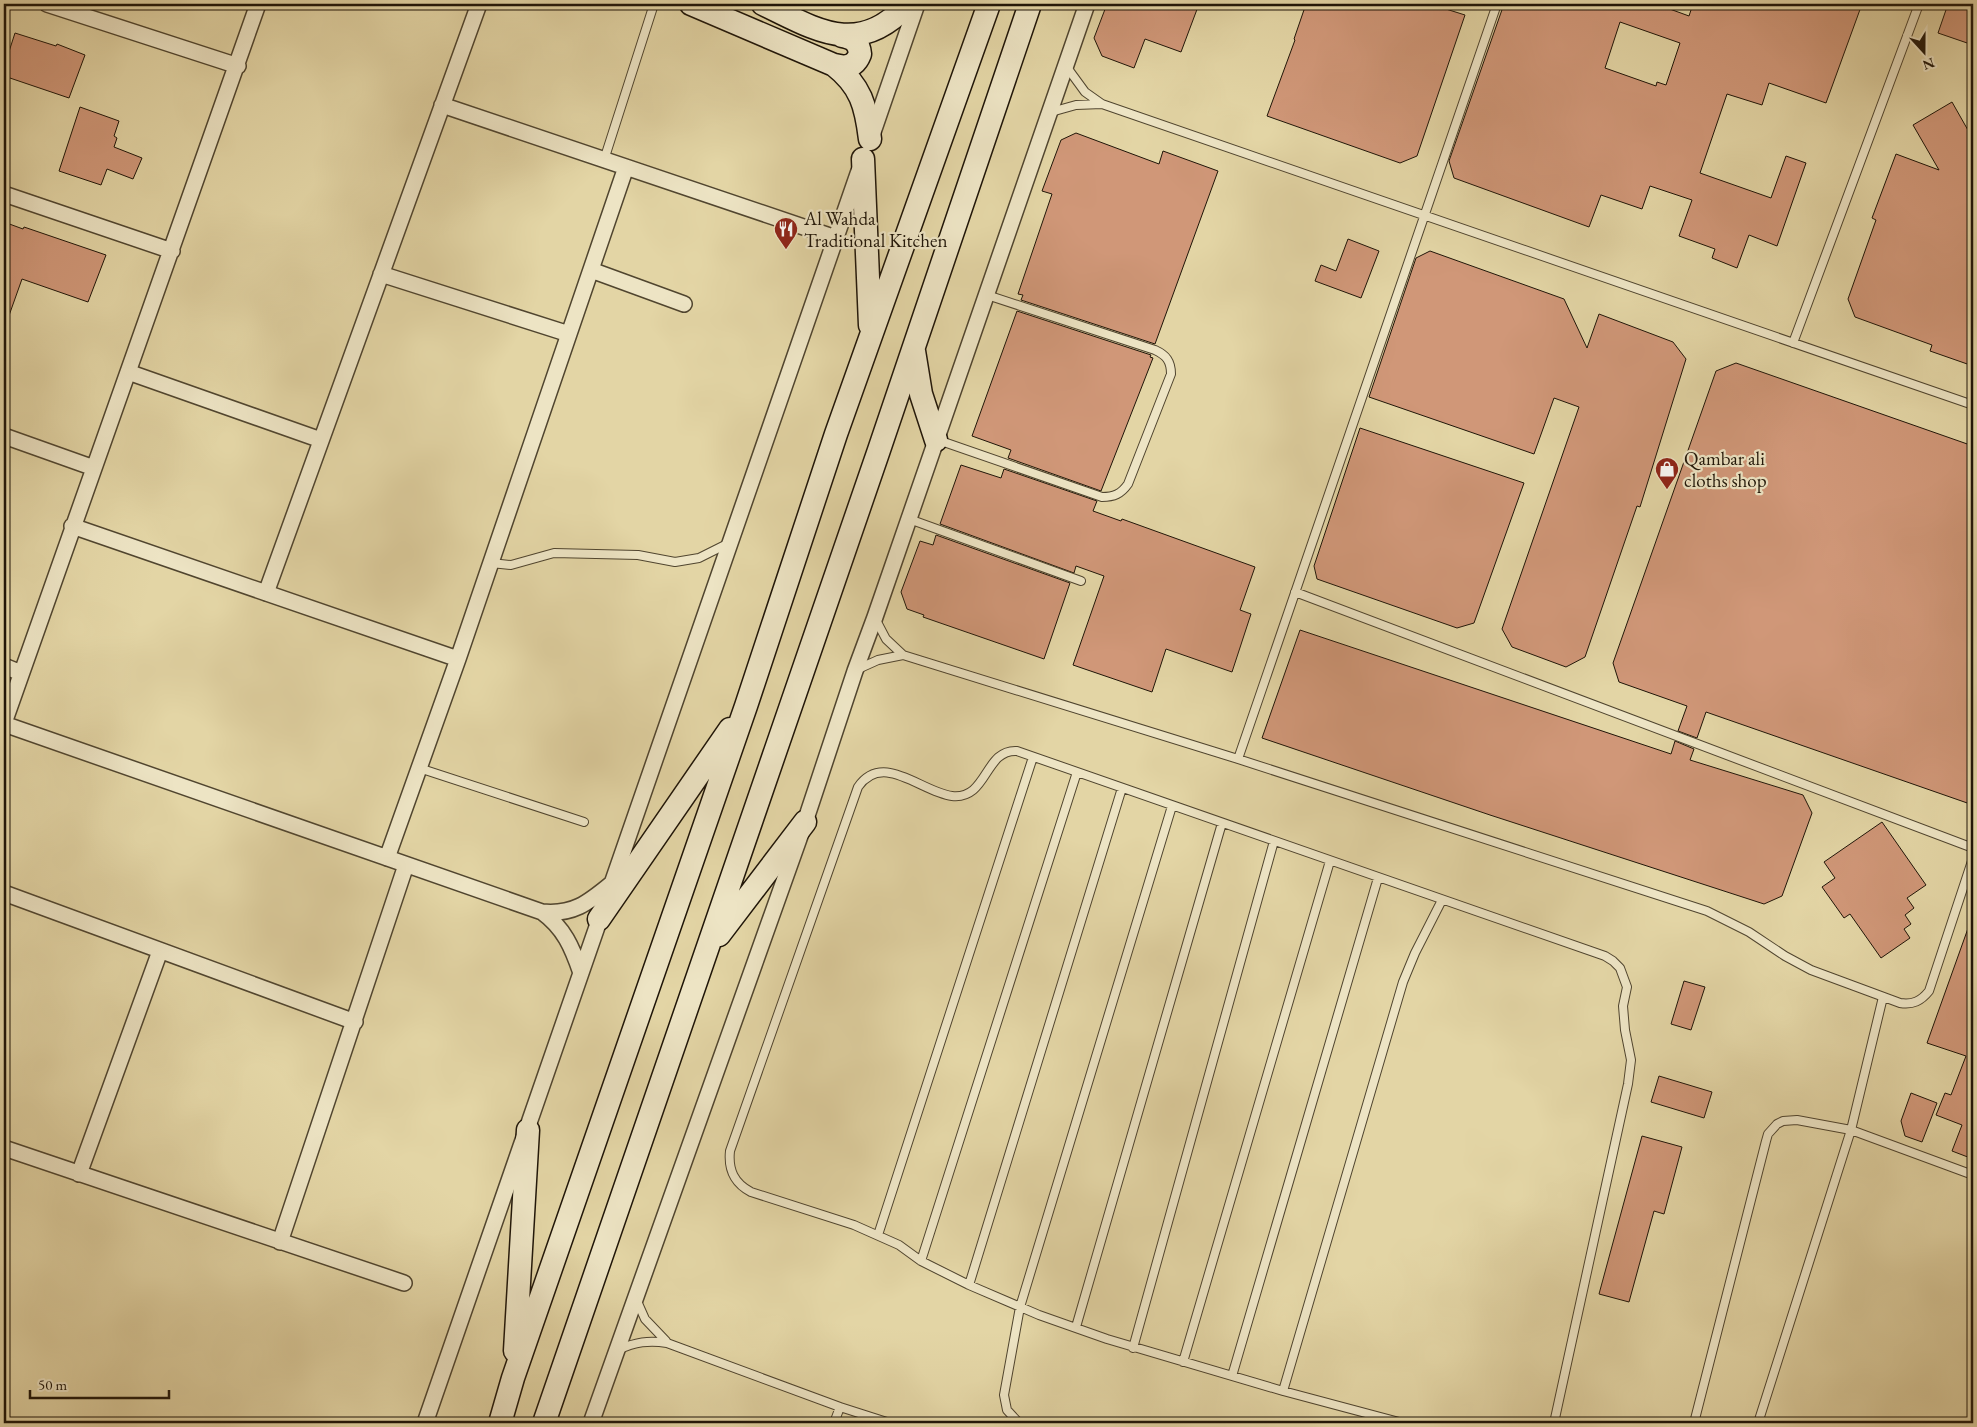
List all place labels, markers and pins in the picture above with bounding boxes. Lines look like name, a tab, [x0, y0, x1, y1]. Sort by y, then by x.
place label: Al Wahda Traditional Kitchen	[803, 206, 948, 253]
restaurant icon: Al Wahda Traditional Kitchen	[773, 216, 799, 250]
place label: Qambar ali cloths shop	[1684, 446, 1767, 493]
shop icon: Qambar ali cloths shop	[1654, 456, 1680, 490]

